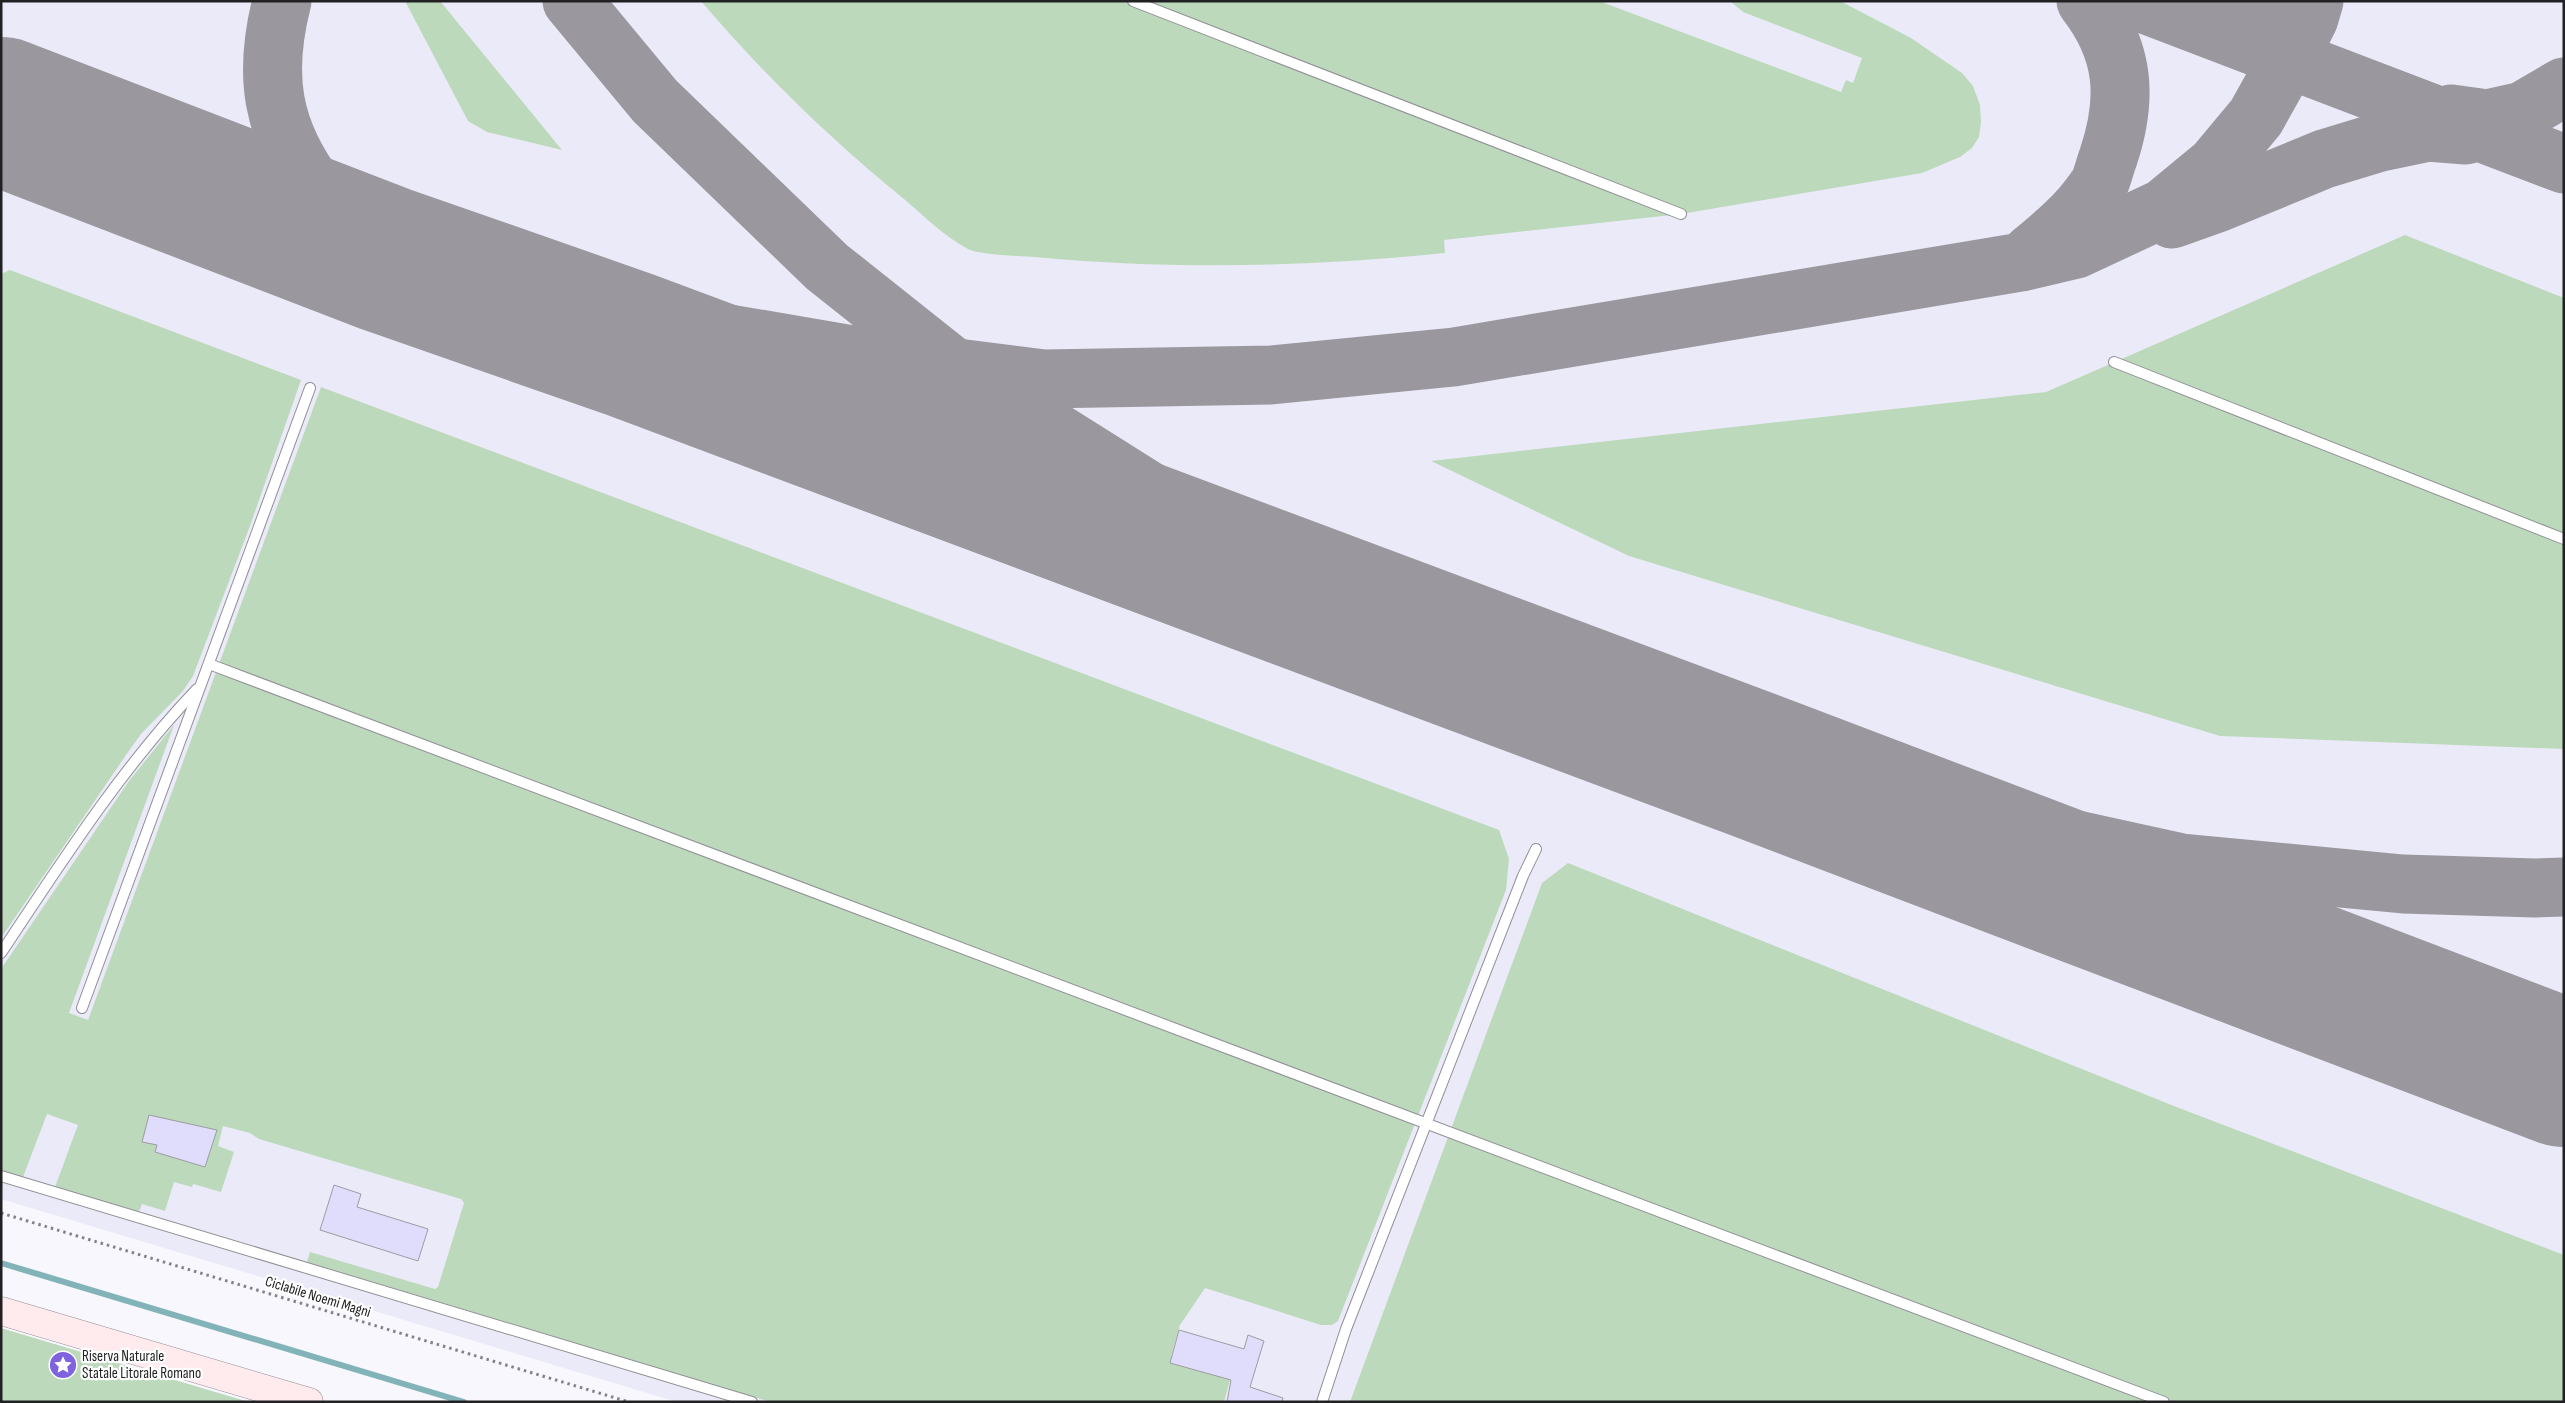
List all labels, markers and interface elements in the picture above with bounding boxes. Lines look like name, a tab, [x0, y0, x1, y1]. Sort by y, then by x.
street label: Ciclabile Noemi Magni	[263, 1272, 373, 1322]
place label: Riserva Naturale Statale Litorale Romano	[82, 1347, 201, 1383]
place icon: Riserva Naturale Statale Litorale Romano	[48, 1350, 78, 1380]

